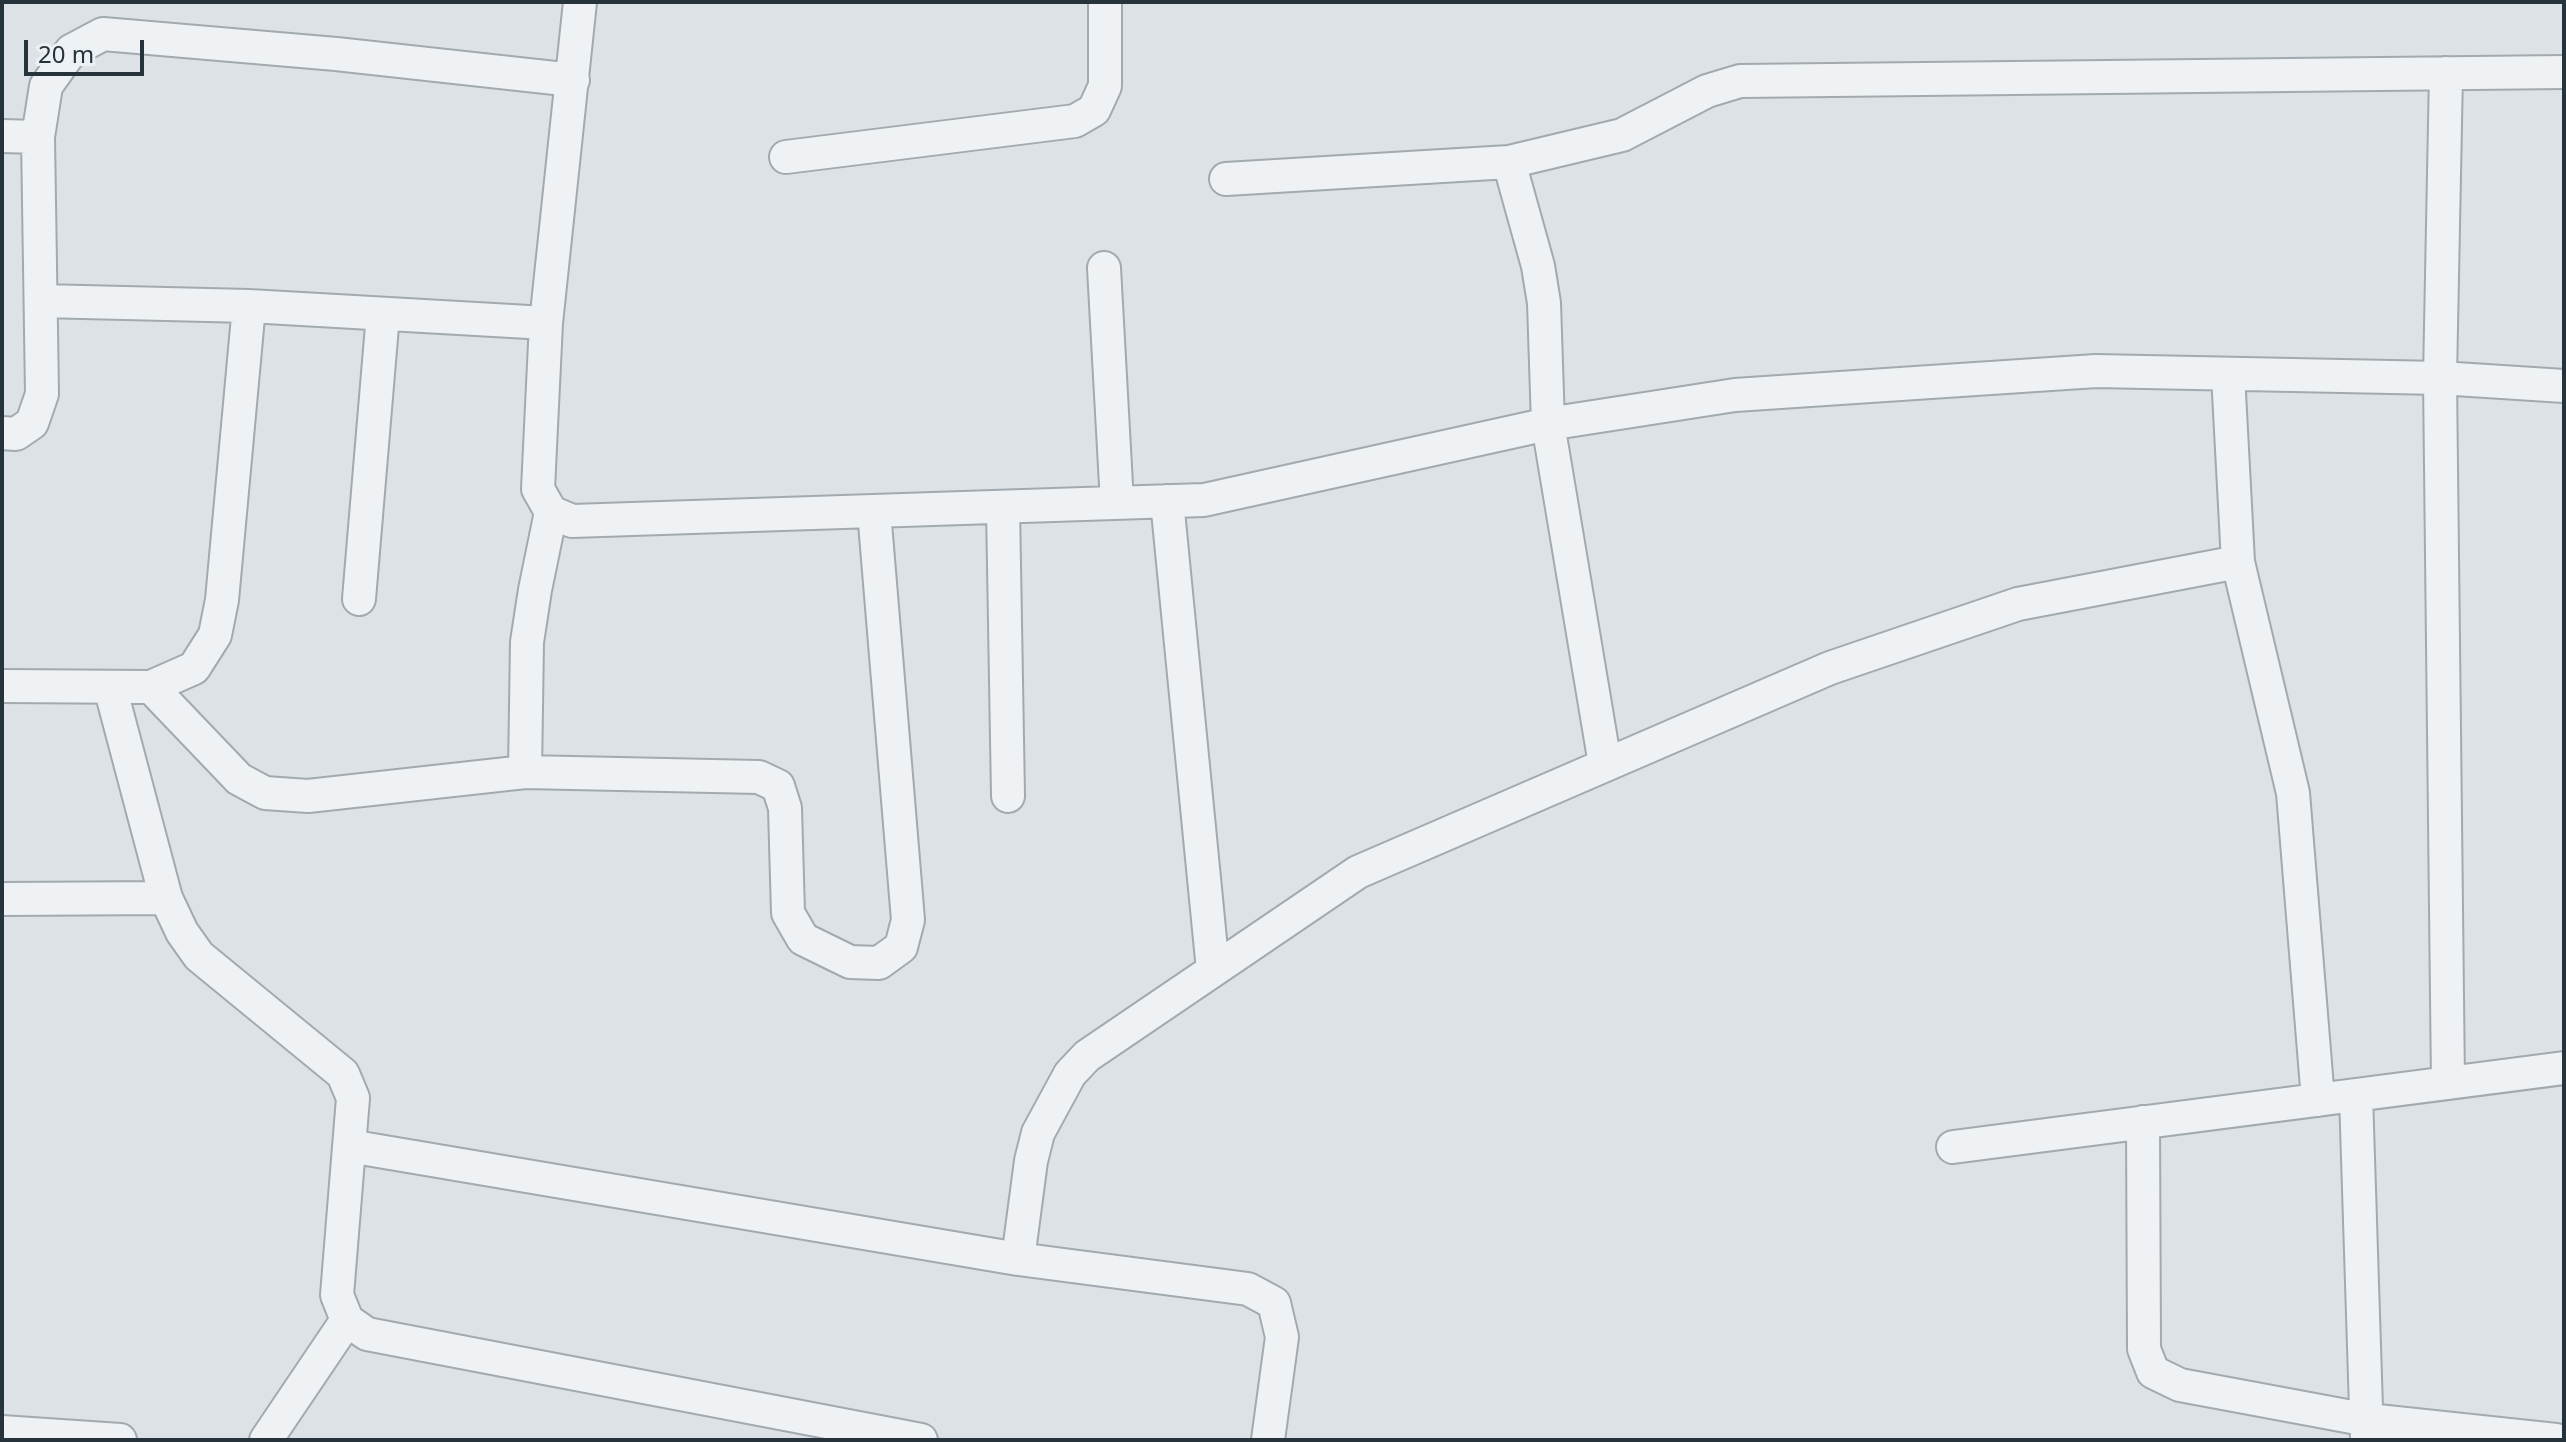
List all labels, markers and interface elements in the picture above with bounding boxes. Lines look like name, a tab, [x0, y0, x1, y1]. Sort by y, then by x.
scale bar	[28, 24, 148, 74]
text: 20 m	[38, 37, 94, 70]

